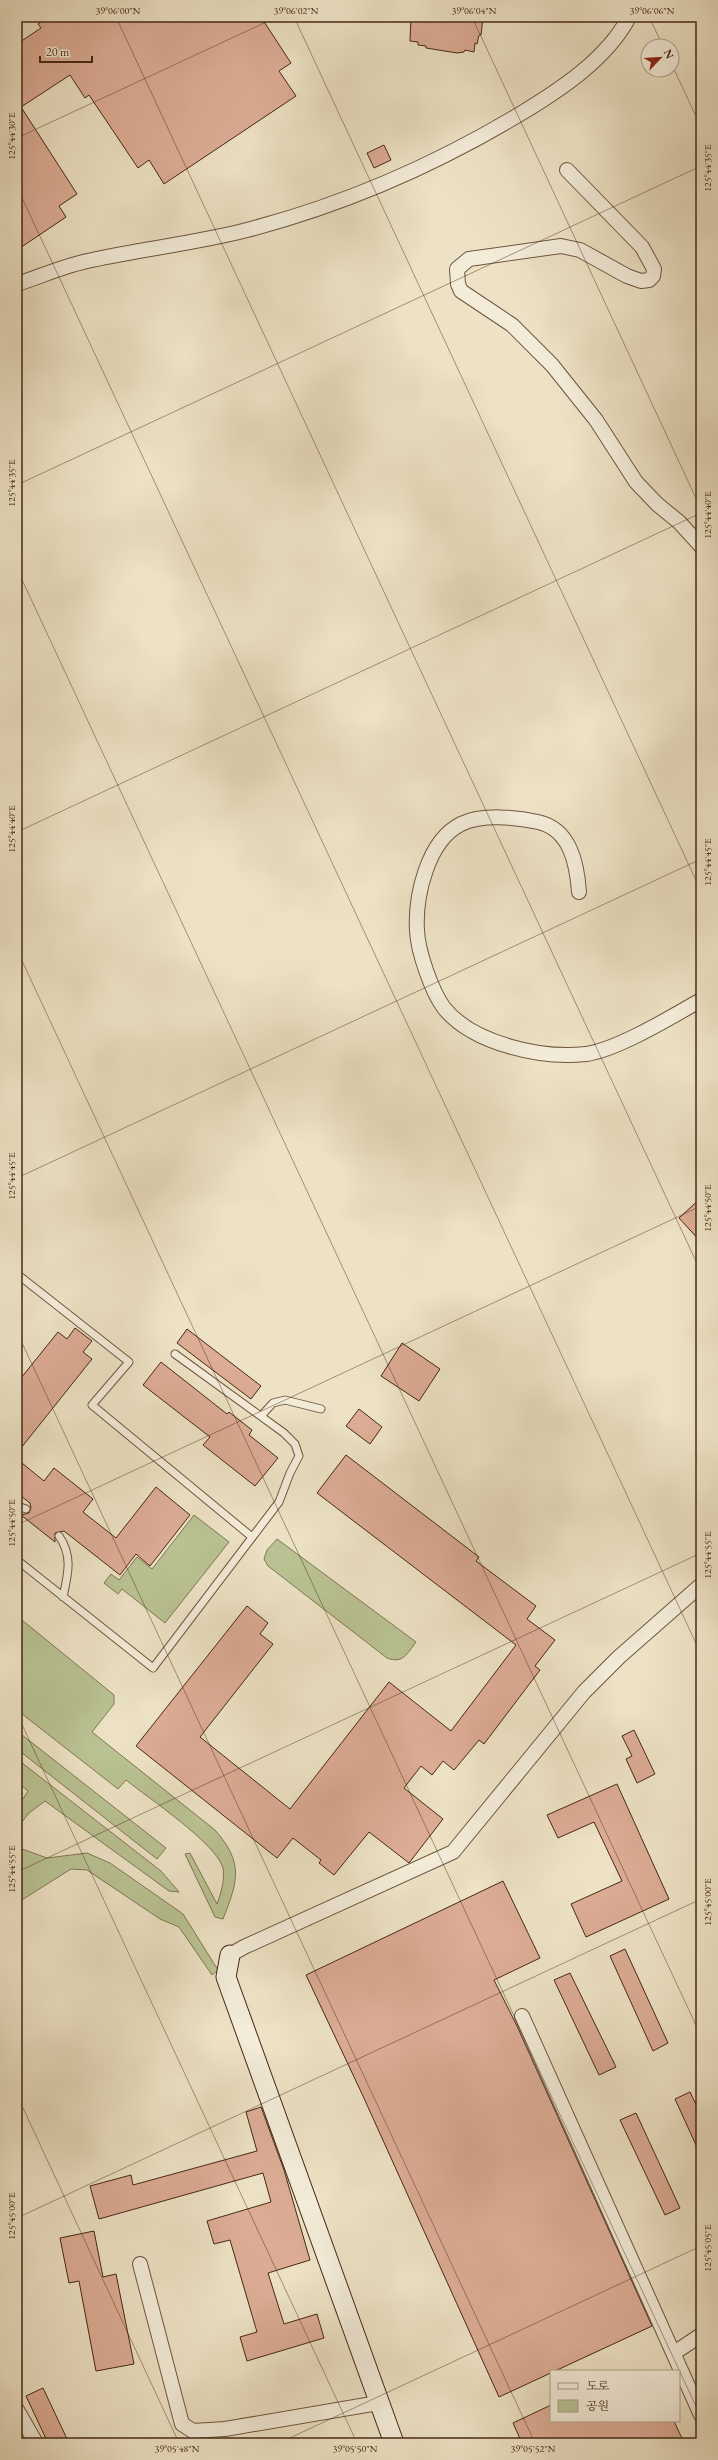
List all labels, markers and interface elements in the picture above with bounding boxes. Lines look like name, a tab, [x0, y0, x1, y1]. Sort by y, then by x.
text: 39°06'00"N	[96, 4, 141, 17]
text: 39°06'02"N	[274, 4, 319, 17]
text: 39°06'04"N	[452, 4, 497, 17]
text: 39°06'06"N	[630, 4, 675, 17]
scale bar	[40, 38, 92, 64]
north arrow	[640, 38, 680, 78]
text: 20 m	[46, 44, 70, 60]
text: N	[661, 47, 677, 61]
text: 125°44'30"E	[5, 112, 18, 160]
text: 125°44'35"E	[701, 144, 714, 192]
text: 125°44'35"E	[5, 459, 18, 507]
text: 125°44'40"E	[701, 491, 714, 539]
text: 125°44'40"E	[5, 805, 18, 853]
text: 125°44'45"E	[701, 838, 714, 886]
text: 125°44'45"E	[5, 1152, 18, 1200]
text: 125°44'50"E	[701, 1184, 714, 1232]
text: 125°44'50"E	[5, 1499, 18, 1547]
text: 125°44'55"E	[701, 1531, 714, 1579]
text: 125°44'55"E	[5, 1845, 18, 1893]
text: 125°45'00"E	[701, 1878, 714, 1926]
text: 125°45'00"E	[5, 2192, 18, 2240]
text: 125°45'05"E	[701, 2224, 714, 2272]
legend	[550, 2370, 680, 2422]
text: 도로	[586, 2378, 610, 2394]
text: 공원	[586, 2398, 609, 2414]
text: 39°05'48"N	[155, 2442, 200, 2455]
text: 39°05'50"N	[333, 2442, 378, 2455]
text: 39°05'52"N	[511, 2442, 556, 2455]

